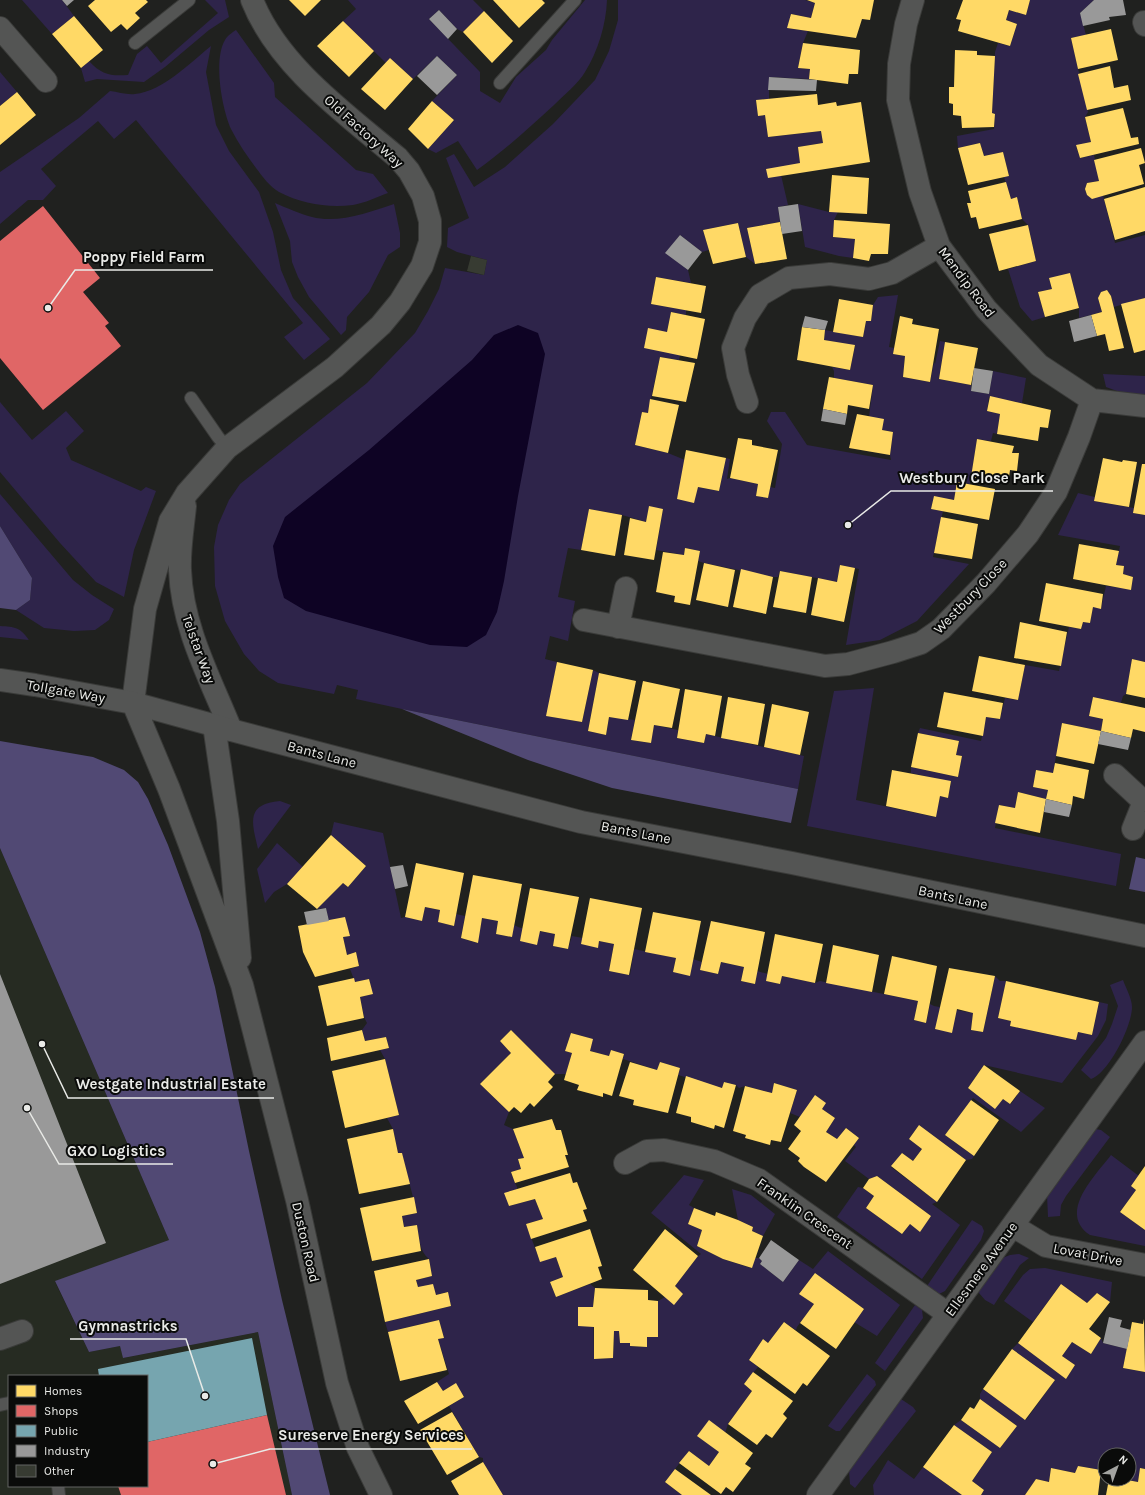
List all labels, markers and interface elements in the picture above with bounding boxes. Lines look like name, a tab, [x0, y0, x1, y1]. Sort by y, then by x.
street label: Old Factory Way	[321, 91, 407, 172]
callout: Poppy Field Farm	[75, 243, 213, 270]
street label: Mendip Road	[935, 244, 999, 321]
text: Poppy Field Farm	[83, 248, 205, 266]
callout: Westbury Close Park	[891, 464, 1053, 491]
text: Westbury Close Park	[899, 469, 1045, 487]
street label: Westbury Close	[930, 555, 1011, 638]
street label: Telstar Way	[178, 612, 219, 686]
street label: Tollgate Way	[25, 676, 107, 707]
street label: Bants Lane	[286, 737, 358, 772]
street label: Bants Lane	[600, 817, 672, 848]
street label: Bants Lane	[917, 882, 989, 913]
callout: Westgate Industrial Estate	[68, 1071, 274, 1098]
text: Westgate Industrial Estate	[76, 1075, 266, 1093]
callout: GXO Logistics	[59, 1137, 173, 1164]
text: GXO Logistics	[67, 1142, 165, 1160]
street label: Franklin Crescent	[754, 1174, 856, 1253]
street label: Duston Road	[288, 1200, 323, 1284]
street label: Ellesmere Avenue	[942, 1219, 1021, 1320]
street label: Lovat Drive	[1052, 1239, 1124, 1270]
callout: Gymnastricks	[70, 1312, 186, 1339]
text: Gymnastricks	[78, 1317, 178, 1335]
legend	[8, 1375, 148, 1487]
text: Homes	[44, 1384, 82, 1398]
text: Shops	[44, 1404, 78, 1418]
callout: Sureserve Energy Services	[270, 1422, 472, 1449]
text: Public	[44, 1424, 78, 1438]
text: Sureserve Energy Services	[278, 1426, 464, 1444]
text: Industry	[44, 1444, 90, 1458]
north arrow	[1097, 1447, 1137, 1487]
text: N	[1116, 1452, 1130, 1467]
text: Other	[44, 1464, 75, 1478]

